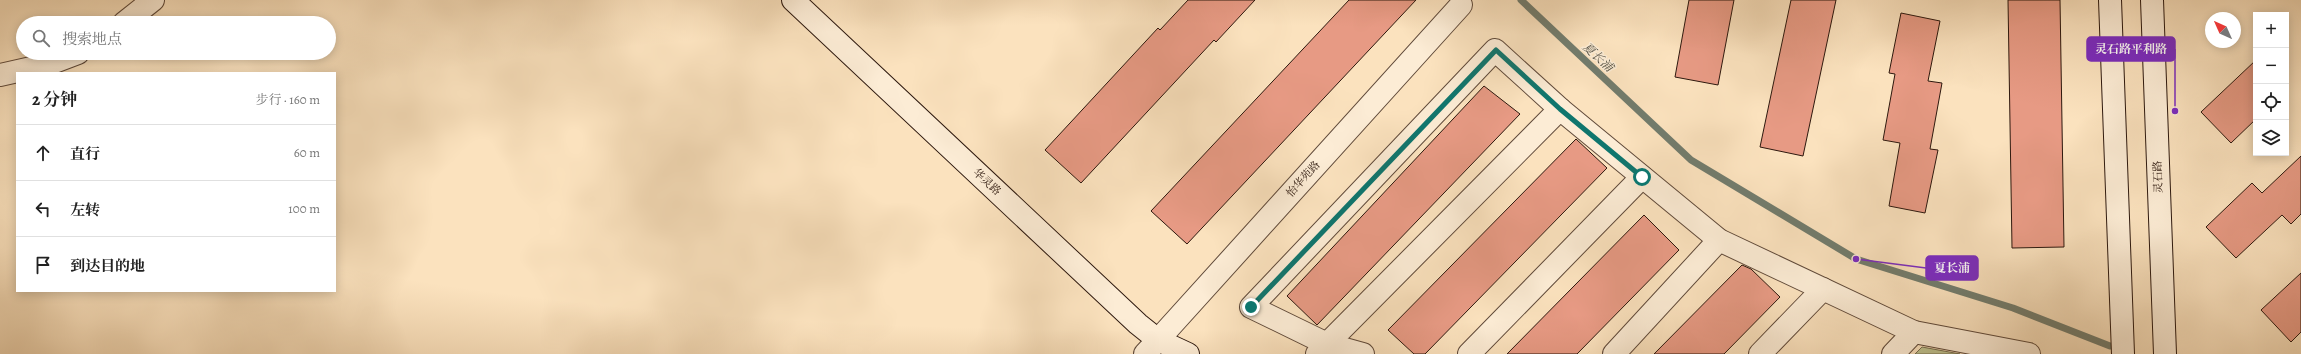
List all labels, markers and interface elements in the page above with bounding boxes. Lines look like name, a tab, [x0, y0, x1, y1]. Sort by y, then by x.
north arrow	[2205, 12, 2241, 48]
map controls	[2253, 12, 2289, 156]
button: +	[2253, 12, 2289, 48]
search box	[16, 16, 336, 60]
icon: search	[30, 27, 52, 49]
text: 搜索地点	[62, 29, 122, 49]
callout: 灵石路平利路	[2087, 37, 2175, 61]
water label: 夏长浦	[1579, 39, 1618, 76]
text: 灵石路平利路	[2095, 41, 2167, 57]
button: −	[2253, 48, 2289, 84]
button: locate	[2253, 84, 2289, 120]
text: 2 分钟	[32, 88, 77, 111]
text: 步行 · 160 m	[256, 91, 320, 108]
button: layers	[2253, 120, 2289, 156]
icon: ahead	[32, 142, 54, 164]
text: 直行	[70, 144, 100, 164]
text: 60 m	[294, 144, 320, 161]
street label: 怡华苑路	[1283, 158, 1323, 200]
street label: 灵石路	[2150, 160, 2166, 194]
street label: 华灵路	[970, 165, 1004, 199]
route start	[1633, 168, 1651, 186]
icon: left	[32, 198, 54, 220]
text: 左转	[70, 200, 100, 220]
text: 100 m	[288, 200, 320, 217]
icon: arrive	[32, 254, 54, 276]
text: 到达目的地	[70, 256, 145, 276]
callout: 夏长浦	[1926, 256, 1978, 280]
text: 夏长浦	[1934, 260, 1970, 276]
route end	[1242, 298, 1260, 316]

